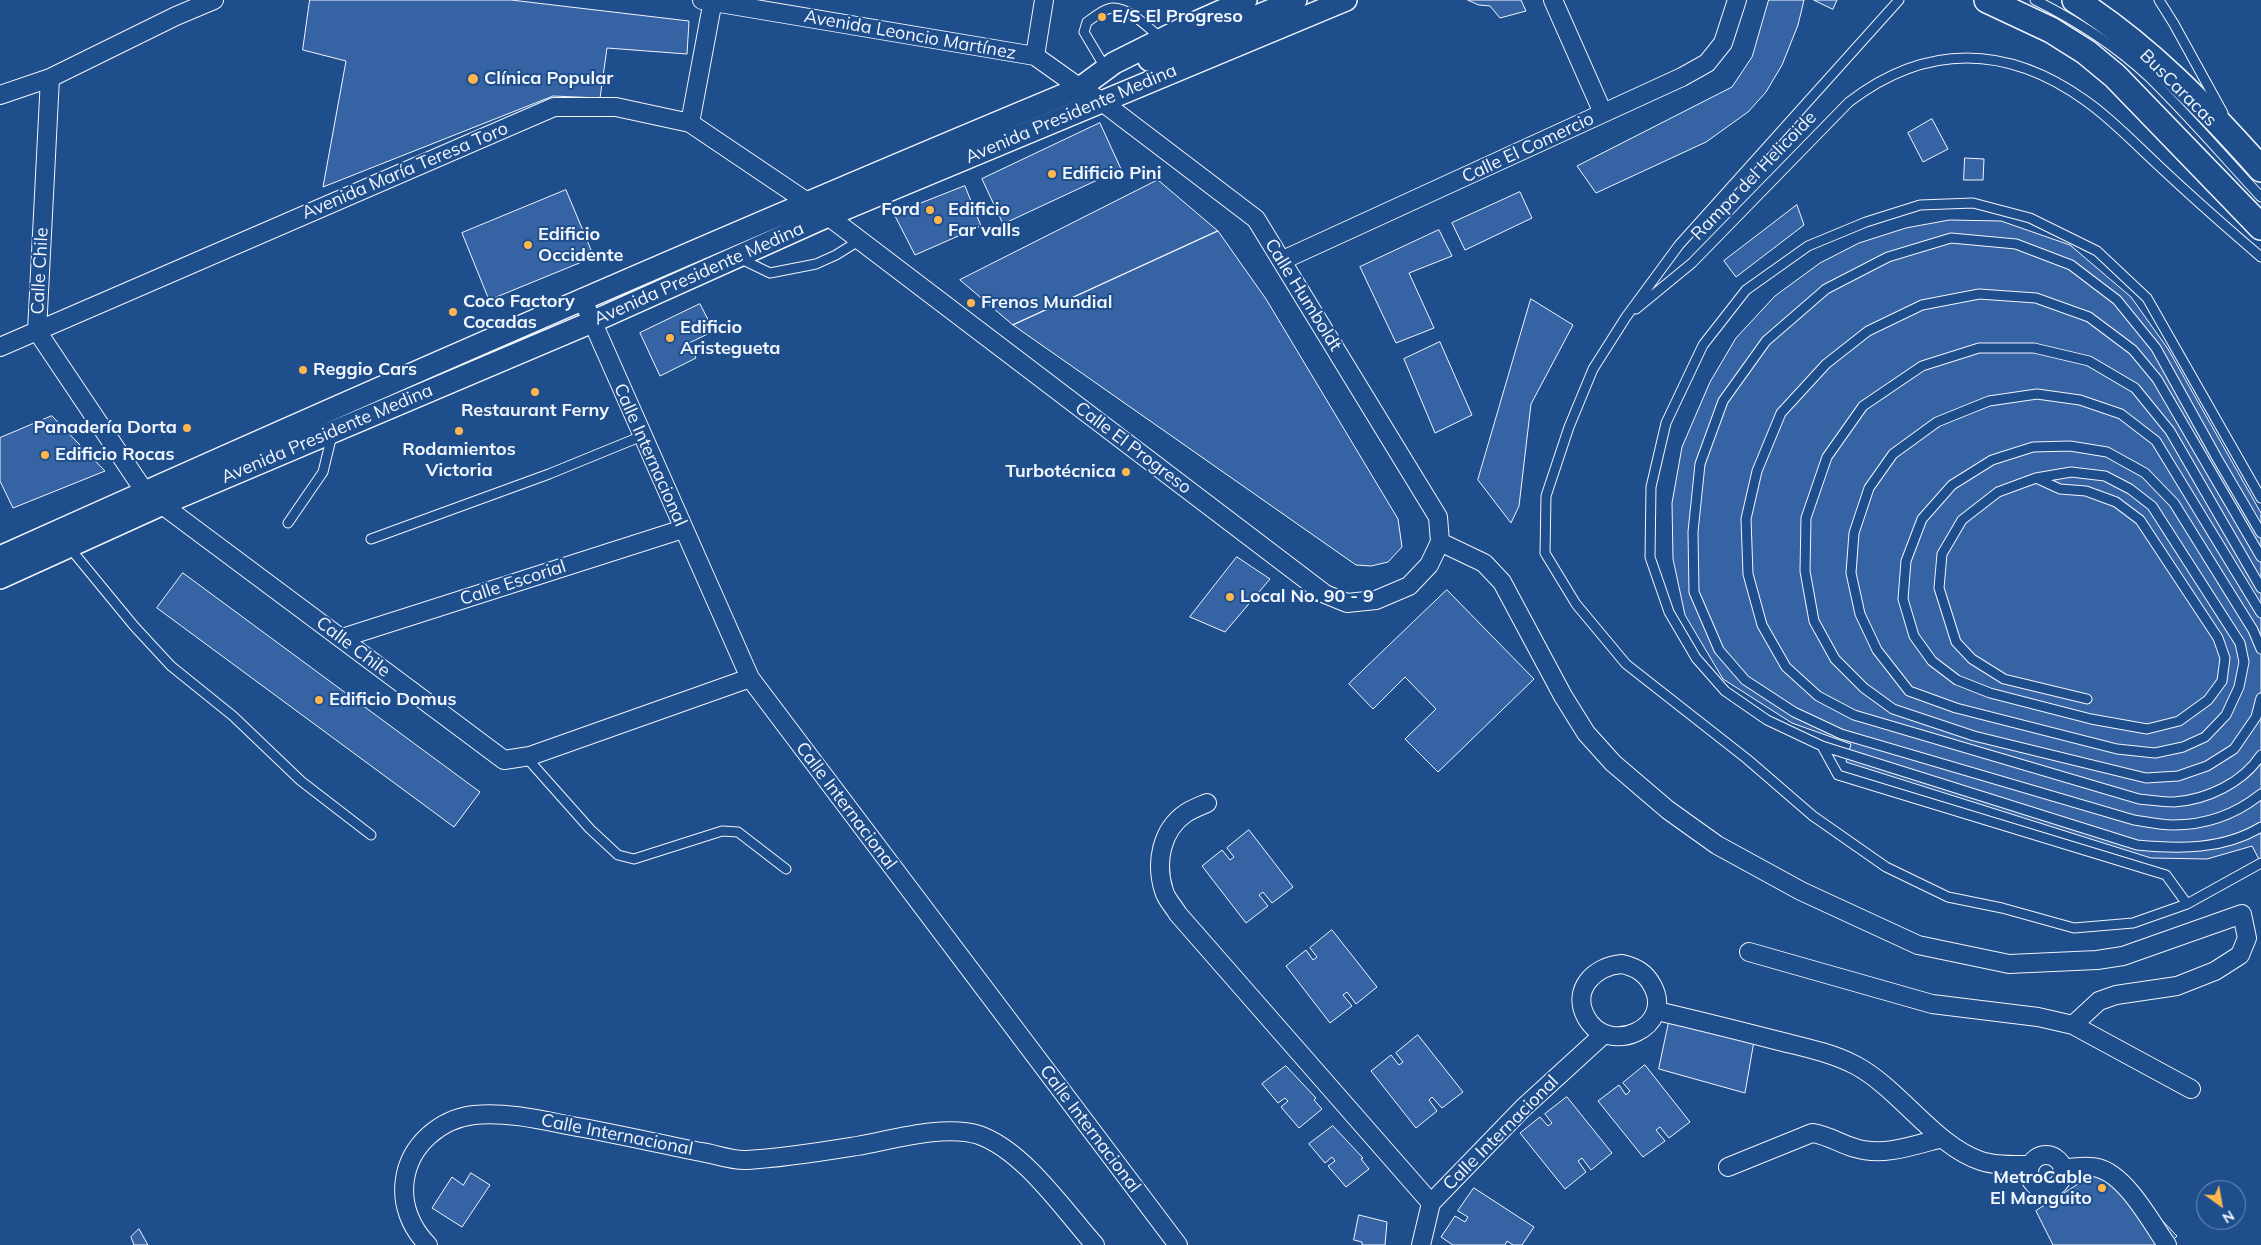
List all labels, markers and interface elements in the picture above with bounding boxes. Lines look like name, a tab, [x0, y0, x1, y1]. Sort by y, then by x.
street label: Avenida Leoncio Martínez	[802, 6, 1018, 64]
place label: E/S El Progreso	[1112, 6, 1243, 28]
marker: E/S El Progreso	[1096, 11, 1108, 23]
street label: BusCaracas	[2135, 45, 2221, 131]
street label: Avenida Presidente Medina	[962, 60, 1180, 168]
place label: Clínica Popular	[484, 68, 613, 90]
marker: Clínica Popular	[466, 72, 480, 86]
street label: Rampa del Helicoide	[1687, 107, 1821, 245]
street label: Calle El Comercio	[1459, 108, 1597, 188]
street label: Avenida María Teresa Toro	[299, 118, 511, 224]
place label: Edificio Pini	[1062, 163, 1161, 185]
marker: Edificio Pini	[1046, 168, 1058, 180]
place label: Ford	[881, 199, 920, 221]
place label: Edificio Far valls	[948, 199, 1020, 242]
marker: Ford	[924, 204, 936, 216]
marker: Edificio Far valls	[932, 214, 944, 226]
street label: Avenida Presidente Medina	[591, 218, 807, 330]
place label: Edificio Occidente	[538, 224, 623, 266]
street label: Calle Chile	[27, 227, 53, 315]
street label: Calle Humboldt	[1260, 235, 1346, 355]
marker: Edificio Occidente	[522, 239, 534, 251]
place label: Coco Factory Cocadas	[463, 291, 575, 334]
place label: Frenos Mundial	[981, 292, 1112, 314]
marker: Frenos Mundial	[965, 297, 977, 309]
marker: Coco Factory Cocadas	[447, 306, 459, 318]
place label: Edificio Aristegueta	[680, 317, 781, 359]
marker: Edificio Aristegueta	[664, 332, 676, 344]
place label: Reggio Cars	[313, 359, 417, 381]
marker: Reggio Cars	[297, 364, 309, 376]
street label: Avenida Presidente Medina	[218, 380, 436, 488]
street label: Calle Internacional	[609, 380, 691, 530]
marker: Restaurant Ferny	[529, 386, 541, 398]
street label: Calle El Progreso	[1071, 397, 1195, 499]
place label: Restaurant Ferny	[461, 400, 609, 422]
place label: Panadería Dorta	[33, 417, 177, 439]
marker: Panadería Dorta	[181, 422, 193, 434]
marker: Rodamientos Victoria	[453, 425, 465, 437]
place label: Rodamientos Victoria	[402, 439, 516, 482]
place label: Edificio Rocas	[55, 444, 174, 466]
marker: Edificio Rocas	[39, 449, 51, 461]
place label: Turbotécnica	[1005, 461, 1116, 483]
marker: Turbotécnica	[1120, 466, 1132, 478]
street label: Calle Escorial	[457, 556, 569, 610]
place label: Local No. 90 - 9	[1240, 586, 1374, 608]
marker: Local No. 90 - 9	[1224, 591, 1236, 603]
street label: Calle Chile	[312, 612, 394, 682]
place label: Edificio Domus	[329, 689, 456, 711]
marker: Edificio Domus	[313, 694, 325, 706]
street label: Calle Internacional	[791, 738, 901, 874]
street label: Calle Internacional	[1035, 1061, 1145, 1197]
street label: Calle Internacional	[1439, 1071, 1563, 1195]
street label: Calle Internacional	[539, 1110, 695, 1160]
place label: MetroCable El Manguito	[1990, 1167, 2092, 1210]
north arrow	[2196, 1180, 2246, 1230]
marker: MetroCable El Manguito	[2096, 1182, 2108, 1194]
text: N	[2219, 1206, 2238, 1227]

